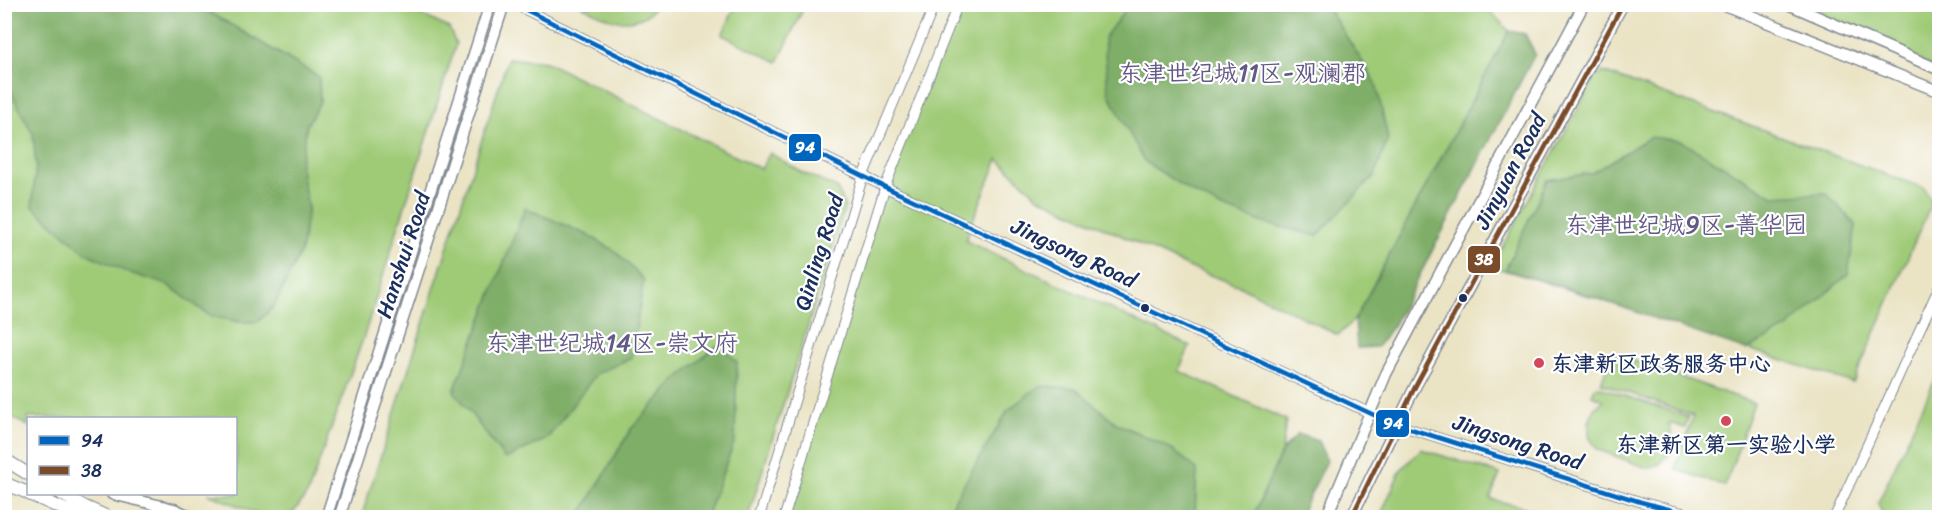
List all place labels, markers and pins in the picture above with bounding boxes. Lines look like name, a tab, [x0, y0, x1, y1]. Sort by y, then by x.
unlabelled marker	[1457, 292, 1469, 304]
unlabelled marker	[1139, 302, 1151, 314]
place label: 东津新区政务服务中心	[1551, 344, 1771, 383]
marker: 东津新区政务服务中心	[1532, 356, 1546, 370]
marker: 东津新区第一实验小学	[1719, 414, 1733, 428]
place label: 东津新区第一实验小学	[1616, 425, 1836, 464]

